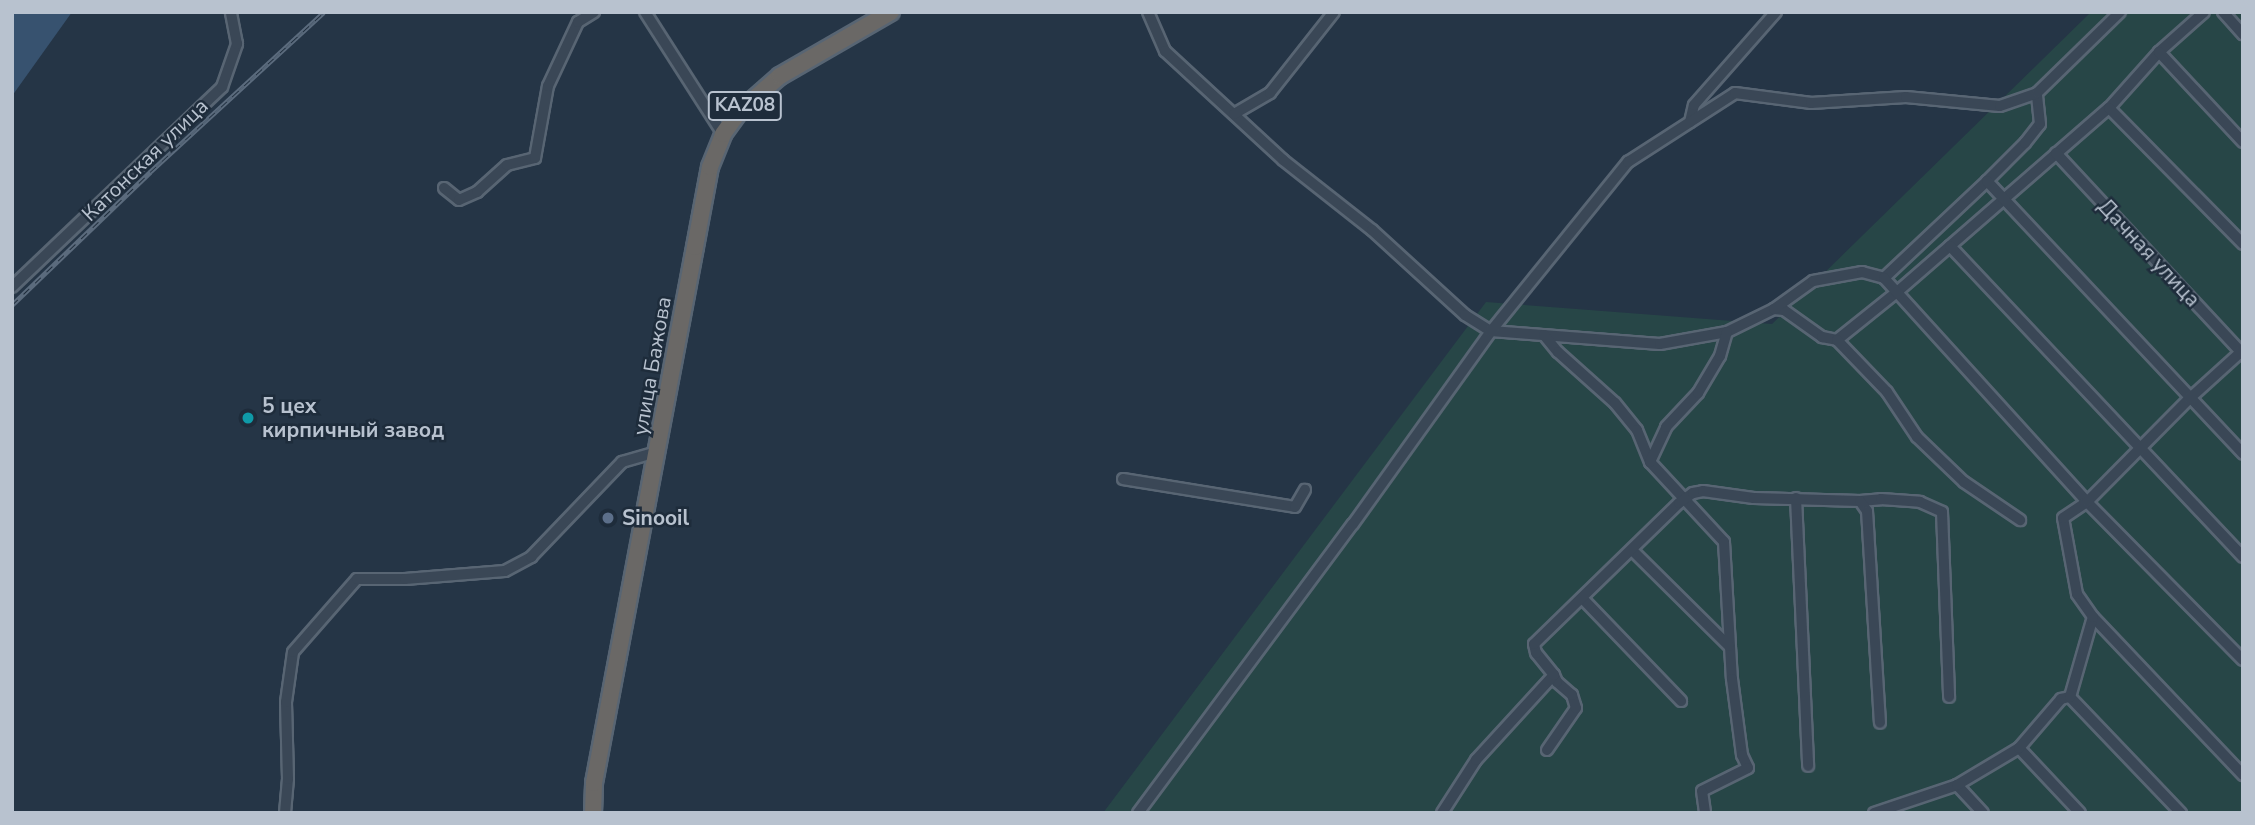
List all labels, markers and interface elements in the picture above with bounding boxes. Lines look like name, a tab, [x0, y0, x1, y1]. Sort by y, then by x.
road number: KAZ08	[706, 90, 784, 122]
street label: Катонская улица	[77, 93, 213, 227]
street label: Дачная улица	[2093, 194, 2205, 312]
street label: улица Бажова	[627, 295, 677, 437]
place label: 5 цех кирпичный завод	[262, 393, 444, 443]
marker: 5 цех кирпичный завод	[240, 410, 256, 426]
place label: Sinooil	[622, 505, 689, 531]
marker: Sinooil	[600, 510, 616, 526]

